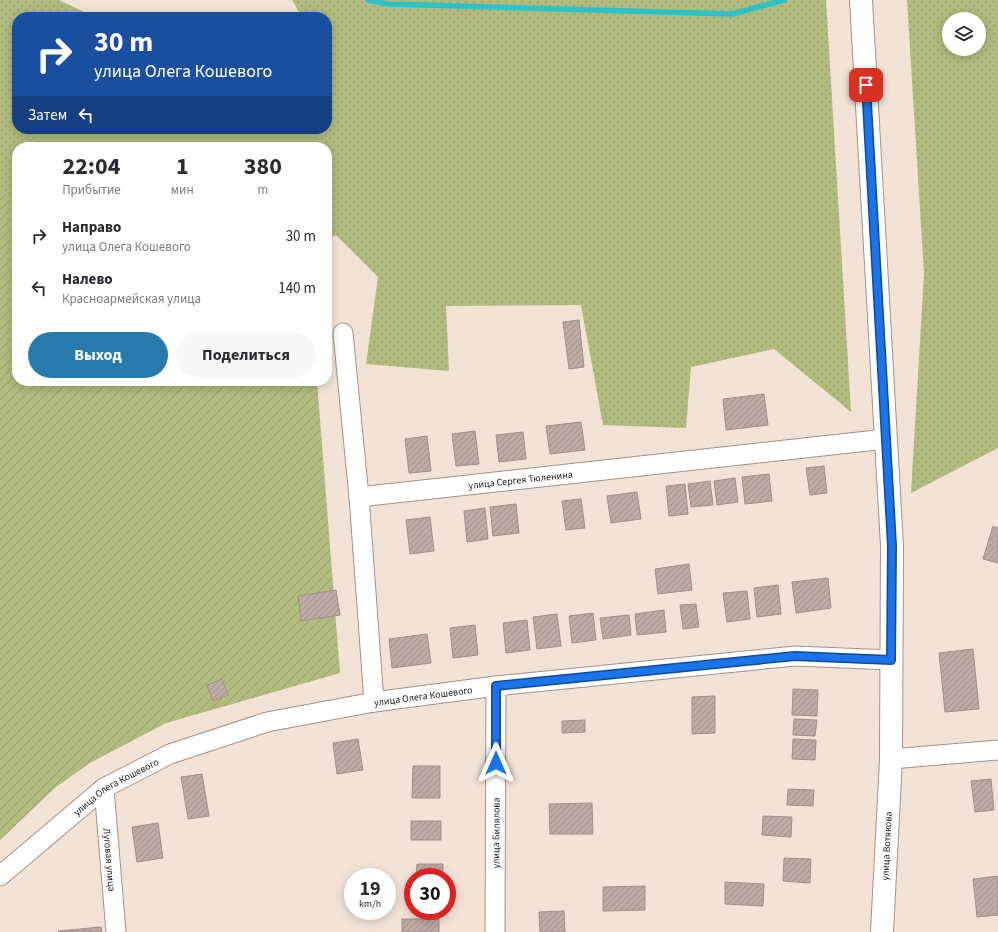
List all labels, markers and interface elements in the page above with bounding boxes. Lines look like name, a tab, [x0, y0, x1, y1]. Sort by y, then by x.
map controls	[942, 12, 986, 56]
button: layers	[942, 12, 986, 56]
text: 30 m	[94, 22, 153, 62]
icon: right	[28, 28, 80, 80]
text: улица Олега Кошевого	[94, 59, 272, 84]
pin	[849, 68, 883, 102]
icon: arrive	[855, 74, 877, 96]
icon: left	[75, 104, 97, 126]
text: Затем	[28, 105, 67, 126]
text: 22:04	[62, 149, 120, 184]
text: 1	[176, 149, 189, 184]
text: 380	[244, 149, 282, 184]
text: Прибытие	[62, 181, 121, 199]
text: мин	[171, 181, 194, 199]
text: m	[257, 181, 268, 199]
text: Направо	[62, 217, 121, 238]
icon: right	[28, 225, 50, 247]
text: 30 m	[286, 226, 316, 247]
text: улица Олега Кошевого	[62, 238, 191, 256]
text: Налево	[62, 269, 113, 290]
icon: left	[28, 277, 50, 299]
text: 140 m	[278, 278, 316, 299]
text: Красноармейская улица	[62, 290, 201, 308]
button: Выход	[28, 332, 168, 378]
button: Поделиться	[176, 332, 316, 378]
street label: улица Сергея Тюленина	[468, 468, 573, 493]
street label: улица Олега Кошевого	[373, 683, 473, 710]
position arrow	[475, 742, 517, 784]
street label: улица Олега Кошевого	[70, 755, 161, 819]
street label: улица Билялова	[489, 797, 504, 869]
street label: улица Вотякова	[878, 811, 896, 881]
street label: Луговая улица	[99, 828, 119, 892]
speed limit sign: 30	[404, 868, 456, 920]
text: 19	[359, 875, 381, 903]
text: km/h	[359, 897, 381, 911]

